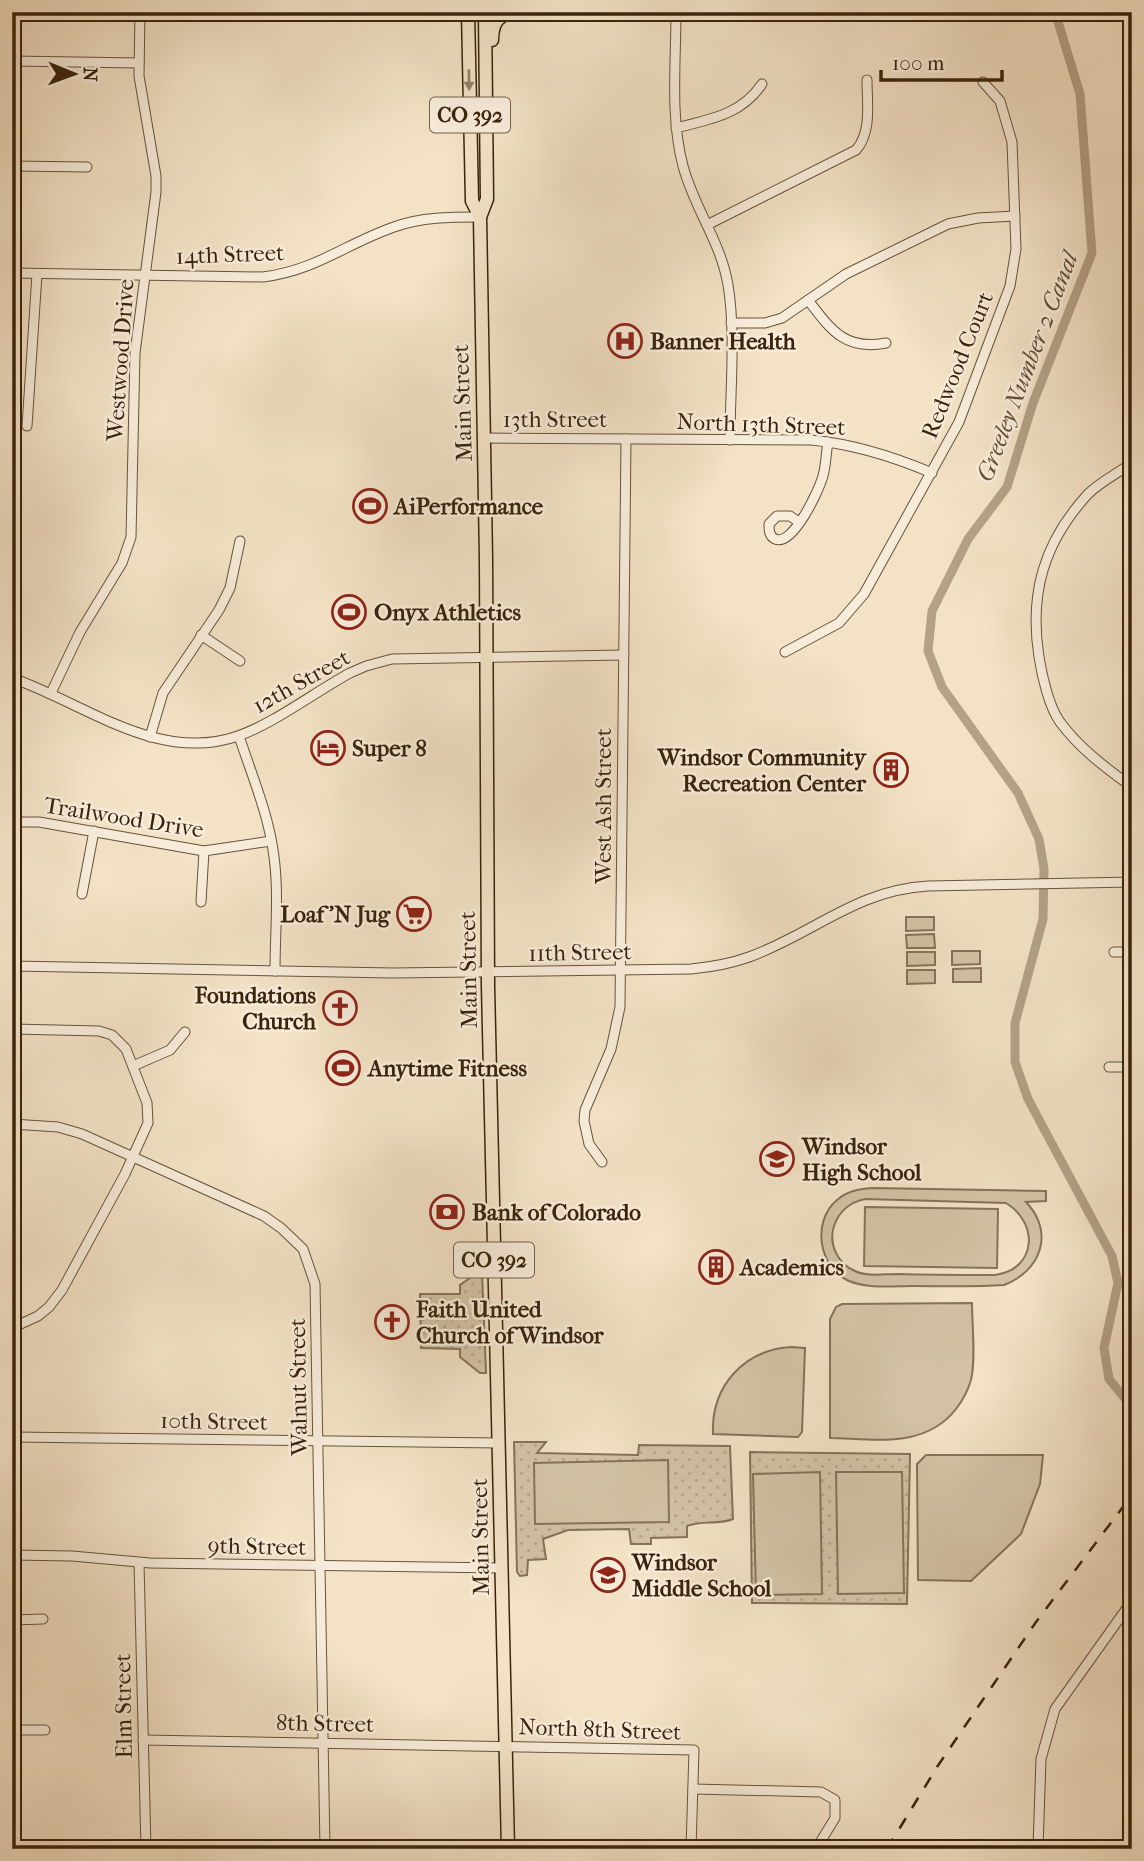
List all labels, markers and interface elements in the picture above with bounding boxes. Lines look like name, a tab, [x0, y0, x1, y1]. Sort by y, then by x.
north arrow	[38, 38, 108, 108]
scale bar	[881, 38, 1002, 82]
text: 100 m	[892, 51, 945, 75]
text: N	[79, 67, 101, 82]
one-way arrow	[464, 70, 475, 92]
road number: CO 392	[430, 97, 510, 132]
street label: 14th Street	[175, 239, 285, 270]
water label: Greeley Number 2 Canal	[970, 246, 1085, 485]
street label: Westwood Drive	[101, 278, 140, 443]
street label: Redwood Court	[916, 288, 999, 442]
hospital icon: Banner Health	[606, 322, 644, 360]
place label: Banner Health	[650, 328, 797, 355]
street label: Main Street	[447, 344, 478, 462]
street label: 13th Street	[503, 406, 607, 433]
street label: North 13th Street	[676, 408, 846, 441]
sports icon: AiPerformance	[351, 487, 389, 525]
place label: AiPerformance	[392, 493, 544, 520]
sports icon: Onyx Athletics	[330, 593, 368, 631]
place label: Onyx Athletics	[374, 599, 521, 626]
street label: 12th Street	[248, 644, 354, 719]
street label: West Ash Street	[590, 728, 617, 885]
hotel icon: Super 8	[309, 729, 347, 767]
place label: Super 8	[352, 735, 427, 762]
place label: Windsor Community Recreation Center	[657, 744, 868, 797]
building icon: Windsor Community Recreation Center	[872, 751, 910, 789]
street label: Trailwood Drive	[42, 792, 205, 843]
supermarket icon: Loaf 'N Jug	[395, 895, 433, 933]
place label: Loaf 'N Jug	[280, 901, 391, 928]
street label: Main Street	[454, 911, 483, 1029]
street label: 11th Street	[528, 938, 632, 967]
place label: Foundations Church	[194, 982, 317, 1035]
church icon: Foundations Church	[321, 989, 359, 1027]
sports icon: Anytime Fitness	[324, 1049, 362, 1087]
place label: Anytime Fitness	[366, 1055, 527, 1082]
place label: Windsor High School	[801, 1133, 922, 1186]
school or university icon: Windsor High School	[758, 1140, 796, 1178]
bank icon: Bank of Colorado	[428, 1193, 466, 1231]
place label: Bank of Colorado	[472, 1199, 641, 1226]
road number: CO 392	[454, 1242, 534, 1278]
building icon: Academics	[697, 1248, 735, 1286]
place label: Academics	[738, 1254, 844, 1281]
place label: Faith United Church of Windsor	[415, 1296, 605, 1349]
church icon: Faith United Church of Windsor	[373, 1303, 411, 1341]
street label: Walnut Street	[284, 1318, 313, 1457]
street label: 10th Street	[160, 1407, 268, 1436]
street label: Main Street	[466, 1478, 495, 1596]
street label: 9th Street	[207, 1532, 307, 1561]
place label: Windsor Middle School	[631, 1549, 772, 1602]
school or university icon: Windsor Middle School	[589, 1556, 627, 1594]
street label: Elm Street	[109, 1653, 138, 1759]
street label: 8th Street	[276, 1709, 374, 1738]
street label: North 8th Street	[518, 1713, 682, 1746]

